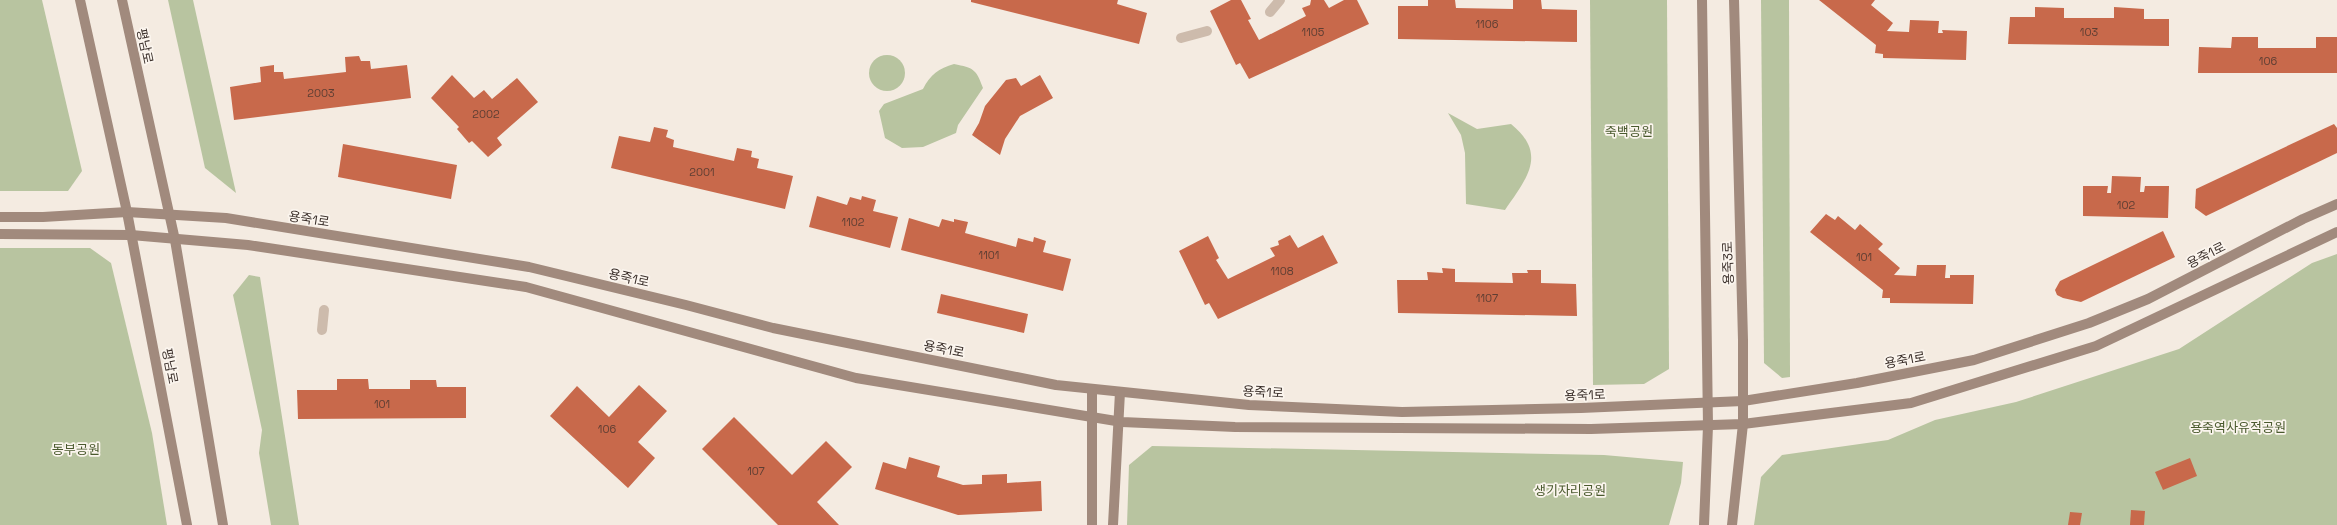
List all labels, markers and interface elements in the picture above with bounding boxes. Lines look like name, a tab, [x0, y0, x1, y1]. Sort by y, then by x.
house number: 1106	[1476, 17, 1499, 31]
house number: 1105	[1302, 25, 1325, 39]
house number: 103	[2080, 25, 2099, 39]
street label: 평남로	[133, 27, 157, 65]
house number: 106	[2259, 54, 2277, 68]
house number: 2003	[307, 86, 335, 100]
house number: 2002	[472, 107, 500, 121]
park label: 죽백공원	[1605, 123, 1653, 140]
house number: 2001	[689, 165, 715, 179]
house number: 102	[2117, 198, 2136, 212]
street label: 용죽1로	[287, 207, 331, 231]
house number: 1102	[842, 215, 865, 229]
street label: 용죽1로	[2184, 238, 2228, 272]
street label: 용죽3로	[1719, 241, 1737, 285]
house number: 1101	[979, 248, 999, 262]
house number: 101	[1856, 250, 1872, 264]
house number: 1108	[1270, 264, 1294, 278]
street label: 용죽1로	[607, 265, 651, 291]
house number: 1107	[1476, 291, 1498, 305]
street label: 용죽1로	[922, 337, 966, 361]
street label: 평남로	[158, 347, 182, 385]
street label: 용죽1로	[1883, 348, 1927, 372]
street label: 용죽1로	[1242, 382, 1284, 402]
street label: 용죽1로	[1564, 386, 1606, 404]
house number: 101	[374, 397, 390, 411]
park label: 용죽역사유적공원	[2190, 419, 2286, 436]
house number: 106	[598, 422, 616, 436]
park label: 동부공원	[52, 441, 100, 458]
house number: 107	[747, 464, 765, 478]
park label: 생기자리공원	[1534, 482, 1606, 499]

